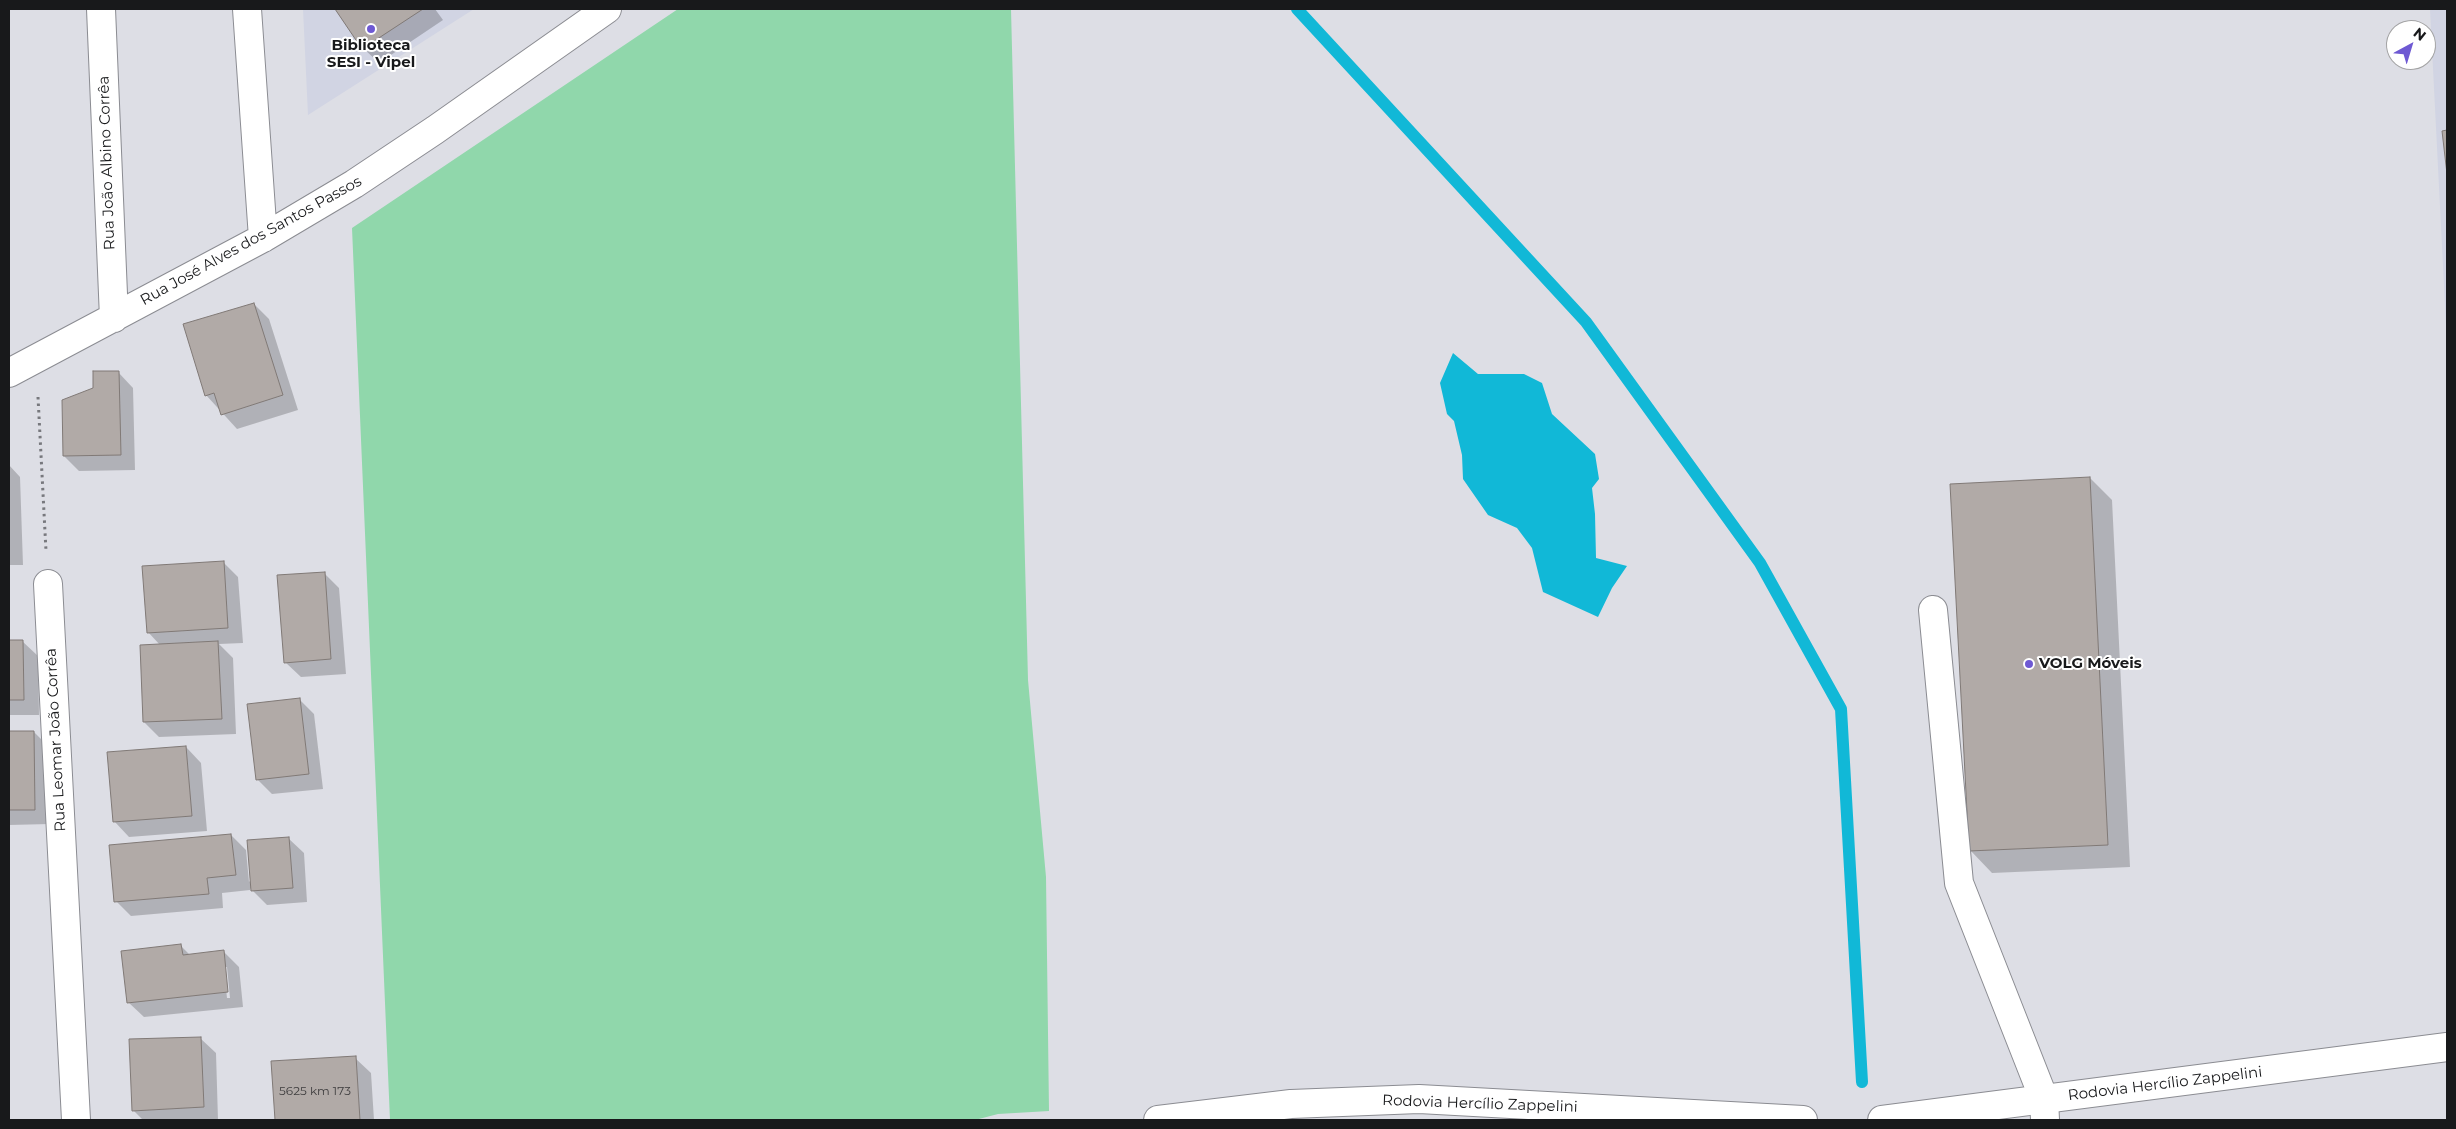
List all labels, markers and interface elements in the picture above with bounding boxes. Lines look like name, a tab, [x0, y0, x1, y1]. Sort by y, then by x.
north arrow	[2386, 20, 2436, 70]
marker: Biblioteca SESI - Vipel	[365, 23, 377, 35]
text: N	[2410, 24, 2430, 45]
place label: Biblioteca SESI - Vipel	[327, 37, 415, 72]
street label: Rua João Albino Corrêa	[95, 76, 119, 250]
street label: Rua José Alves dos Santos Passos	[137, 172, 365, 310]
street label: Rua Leomar João Corrêa	[42, 648, 70, 832]
place label: VOLG Móveis	[2039, 655, 2142, 673]
marker: VOLG Móveis	[2023, 658, 2035, 670]
street label: Rodovia Hercílio Zappelini	[2067, 1063, 2263, 1105]
house number: 5625 km 173	[279, 1084, 351, 1098]
street label: Rodovia Hercílio Zappelini	[1382, 1092, 1578, 1116]

